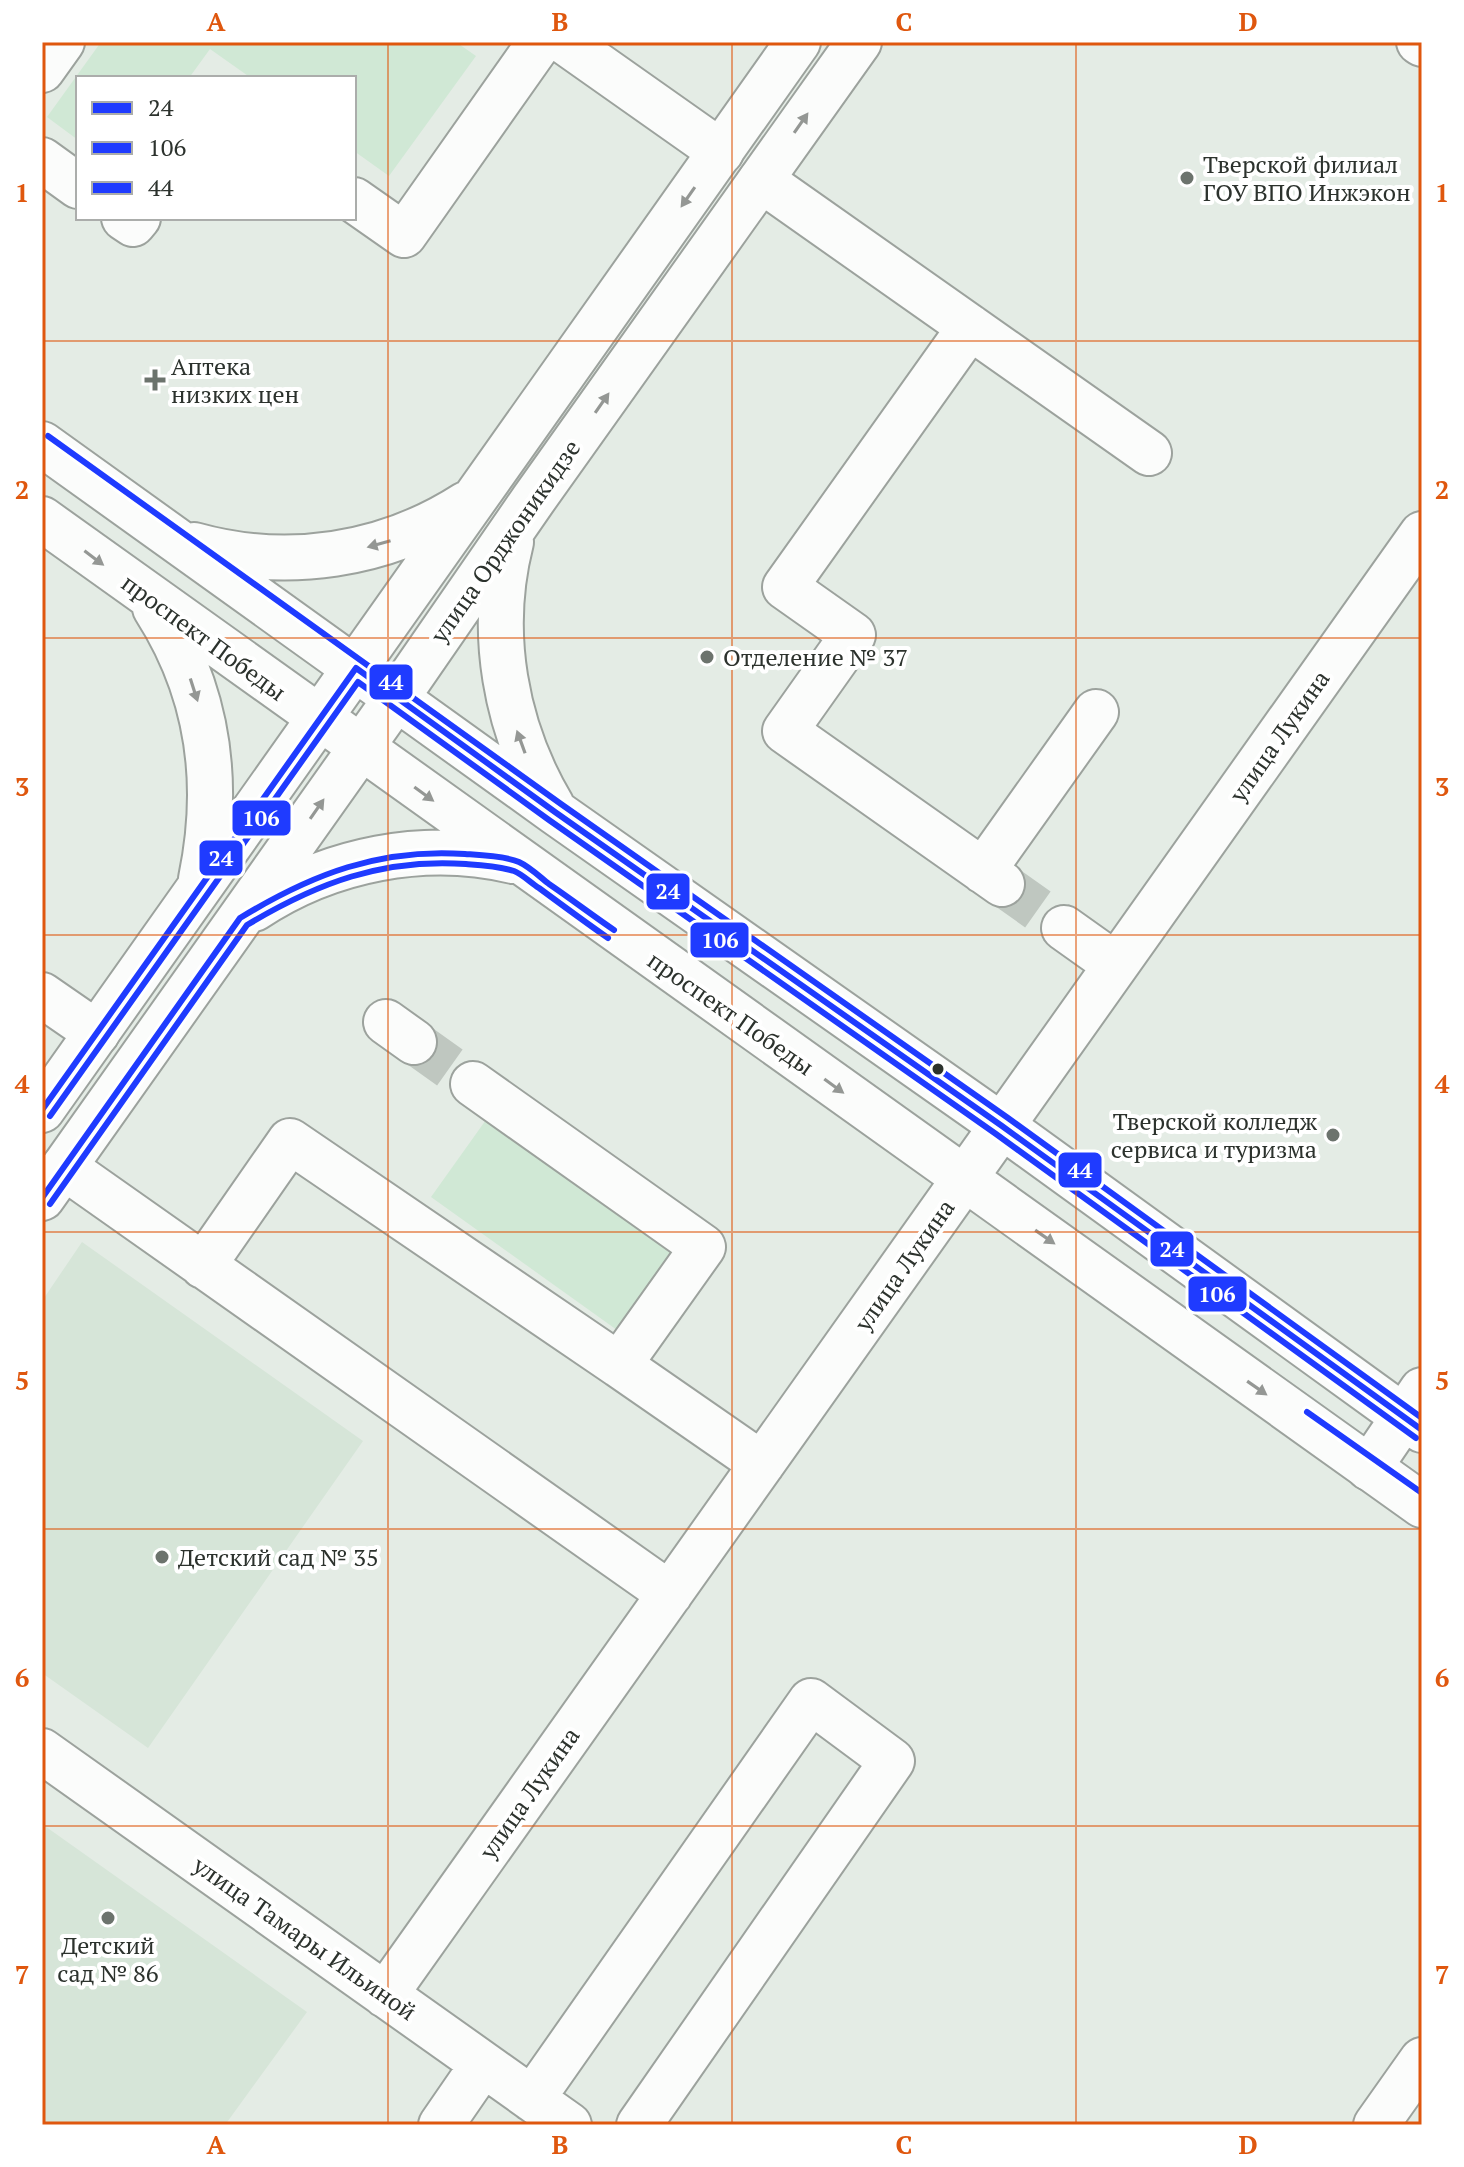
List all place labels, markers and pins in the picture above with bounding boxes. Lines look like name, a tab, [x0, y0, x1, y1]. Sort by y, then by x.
place label: Тверской филиал ГОУ ВПО Инжэкон	[1203, 148, 1411, 208]
marker: Тверской филиал ГОУ ВПО Инжэкон	[1178, 169, 1196, 187]
place label: Аптека низких цен	[171, 350, 299, 410]
marker: Аптека низких цен	[146, 371, 164, 389]
place label: Отделение № 37	[723, 641, 908, 673]
marker: Отделение № 37	[698, 648, 716, 666]
unlabelled marker	[930, 1061, 946, 1077]
place label: Тверской колледж сервиса и туризма	[1111, 1105, 1318, 1165]
marker: Тверской колледж сервиса и туризма	[1324, 1126, 1342, 1144]
place label: Детский сад № 35	[178, 1541, 379, 1573]
marker: Детский сад № 35	[153, 1548, 171, 1566]
marker: Детский сад № 86	[99, 1909, 117, 1927]
place label: Детский сад № 86	[57, 1929, 159, 1989]

